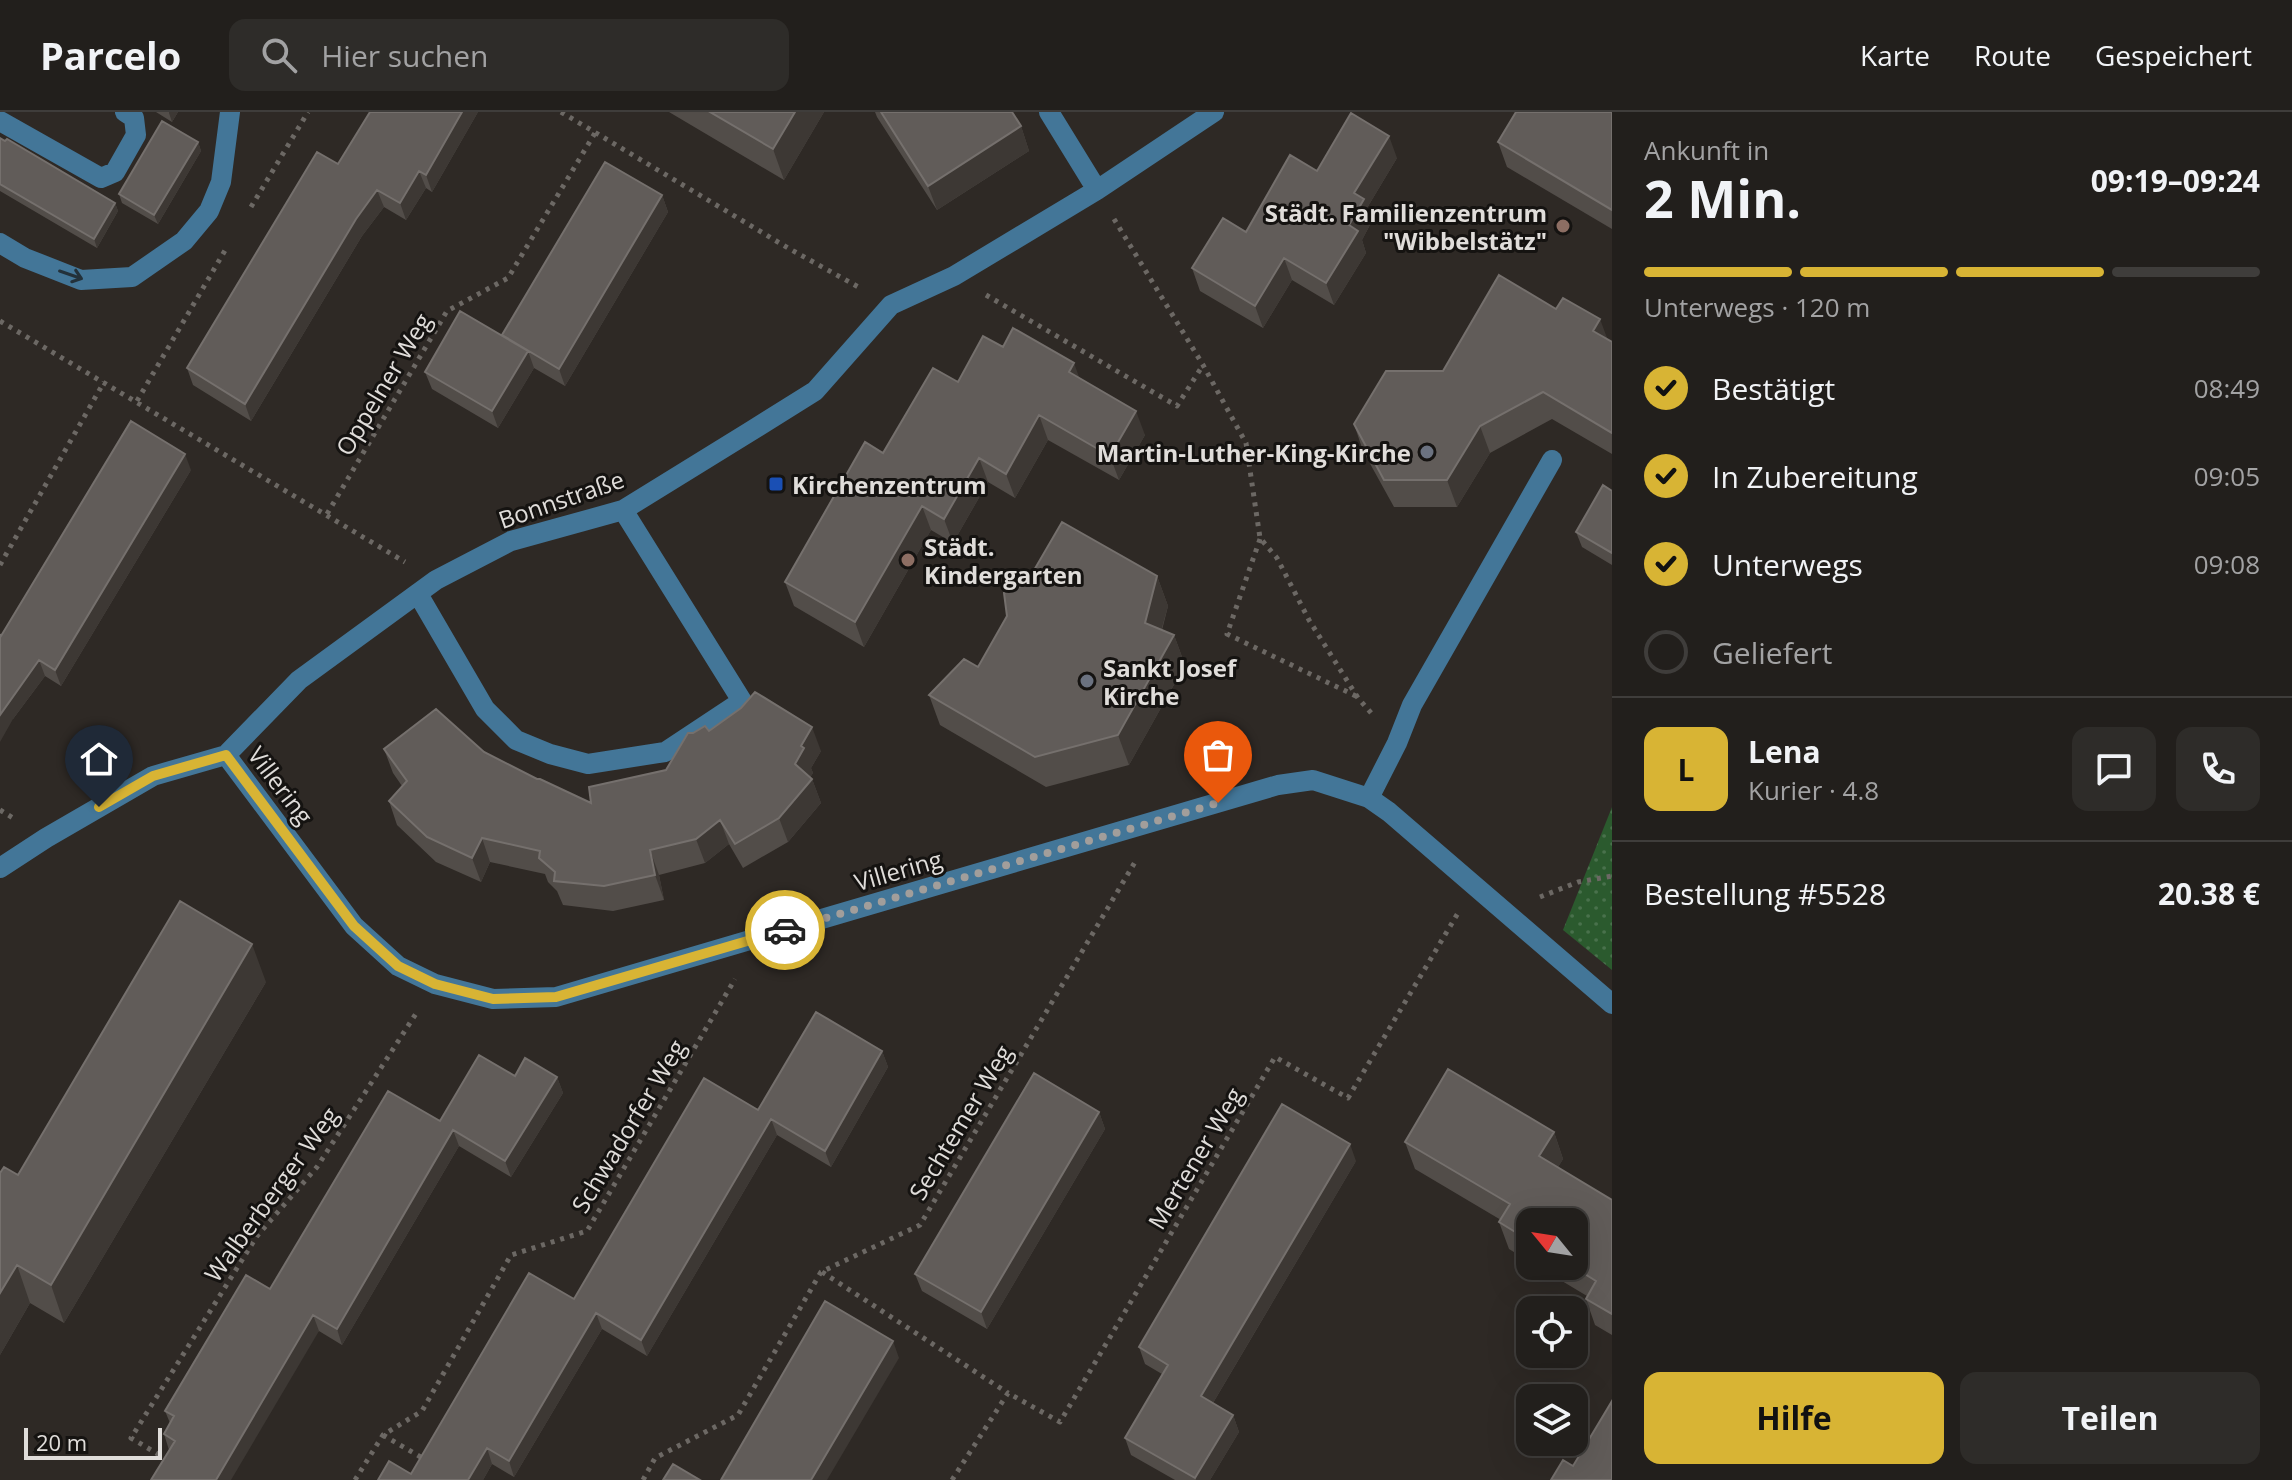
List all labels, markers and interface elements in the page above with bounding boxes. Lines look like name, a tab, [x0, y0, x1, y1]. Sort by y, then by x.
search box	[229, 19, 789, 91]
text: Parcelo	[40, 29, 181, 81]
icon: search	[257, 33, 301, 77]
text: Hier suchen	[321, 35, 489, 76]
text: Karte	[1860, 36, 1930, 74]
text: Route	[1974, 36, 2051, 74]
text: Gespeichert	[2095, 36, 2252, 74]
text: Ankunft in	[1644, 132, 1769, 168]
text: 09:19–09:24	[2091, 160, 2260, 201]
text: 2 Min.	[1644, 162, 1801, 233]
place label: Städt. Familienzentrum "Wibbelstätz"	[1265, 196, 1547, 257]
marker: Städt. Familienzentrum "Wibbelstätz"	[1554, 217, 1572, 235]
one-way arrow	[58, 269, 83, 284]
text: Unterwegs · 120 m	[1644, 289, 1870, 325]
street label: Oppelner Weg	[328, 307, 438, 461]
icon: check	[1644, 366, 1688, 410]
text: Bestätigt	[1712, 368, 1835, 409]
text: 08:49	[2194, 370, 2260, 406]
place label: Martin-Luther-King-Kirche	[1097, 436, 1411, 469]
marker: Martin-Luther-King-Kirche	[1418, 443, 1436, 461]
icon: check	[1644, 454, 1688, 498]
text: In Zubereitung	[1712, 456, 1918, 497]
text: 09:05	[2194, 458, 2260, 494]
street label: Bonnstraße	[494, 462, 628, 536]
place label: Kirchenzentrum	[792, 468, 987, 501]
marker: Kirchenzentrum	[767, 475, 785, 493]
place label: Städt. Kindergarten	[924, 530, 1083, 591]
icon: check	[1644, 542, 1688, 586]
text: Unterwegs	[1712, 544, 1863, 585]
text: 09:08	[2194, 546, 2260, 582]
marker: Städt. Kindergarten	[899, 551, 917, 569]
text: Geliefert	[1712, 632, 1833, 673]
place label: Sankt Josef Kirche	[1103, 651, 1238, 712]
marker: Sankt Josef Kirche	[1078, 672, 1096, 690]
pin	[1184, 721, 1252, 803]
pin	[65, 725, 133, 807]
button: chat	[2072, 727, 2156, 811]
button: phone	[2176, 727, 2260, 811]
text: Lena	[1748, 731, 1821, 772]
icon: bag	[1196, 733, 1240, 777]
icon: home	[77, 737, 121, 781]
street label: Villering	[241, 739, 321, 831]
text: L	[1678, 749, 1694, 790]
text: Kurier · 4.8	[1748, 772, 1879, 808]
street label: Villering	[850, 842, 946, 898]
text: Bestellung #5528	[1644, 873, 1886, 914]
text: 20.38 €	[2158, 873, 2260, 914]
courier	[745, 890, 825, 970]
icon: car	[763, 908, 807, 952]
street label: Schwadorfer Weg	[563, 1033, 693, 1219]
street label: Sechtemer Weg	[901, 1038, 1019, 1206]
street label: Mertener Weg	[1140, 1081, 1250, 1235]
street label: Walberberger Weg	[196, 1100, 346, 1288]
north arrow	[1516, 1208, 1588, 1280]
map controls	[1516, 1208, 1588, 1456]
button: locate	[1516, 1296, 1588, 1368]
button: Hilfe	[1644, 1372, 1944, 1464]
button: Teilen	[1960, 1372, 2260, 1464]
button: layers	[1516, 1384, 1588, 1456]
scale bar	[24, 1424, 162, 1460]
text: 20 m	[36, 1427, 87, 1457]

